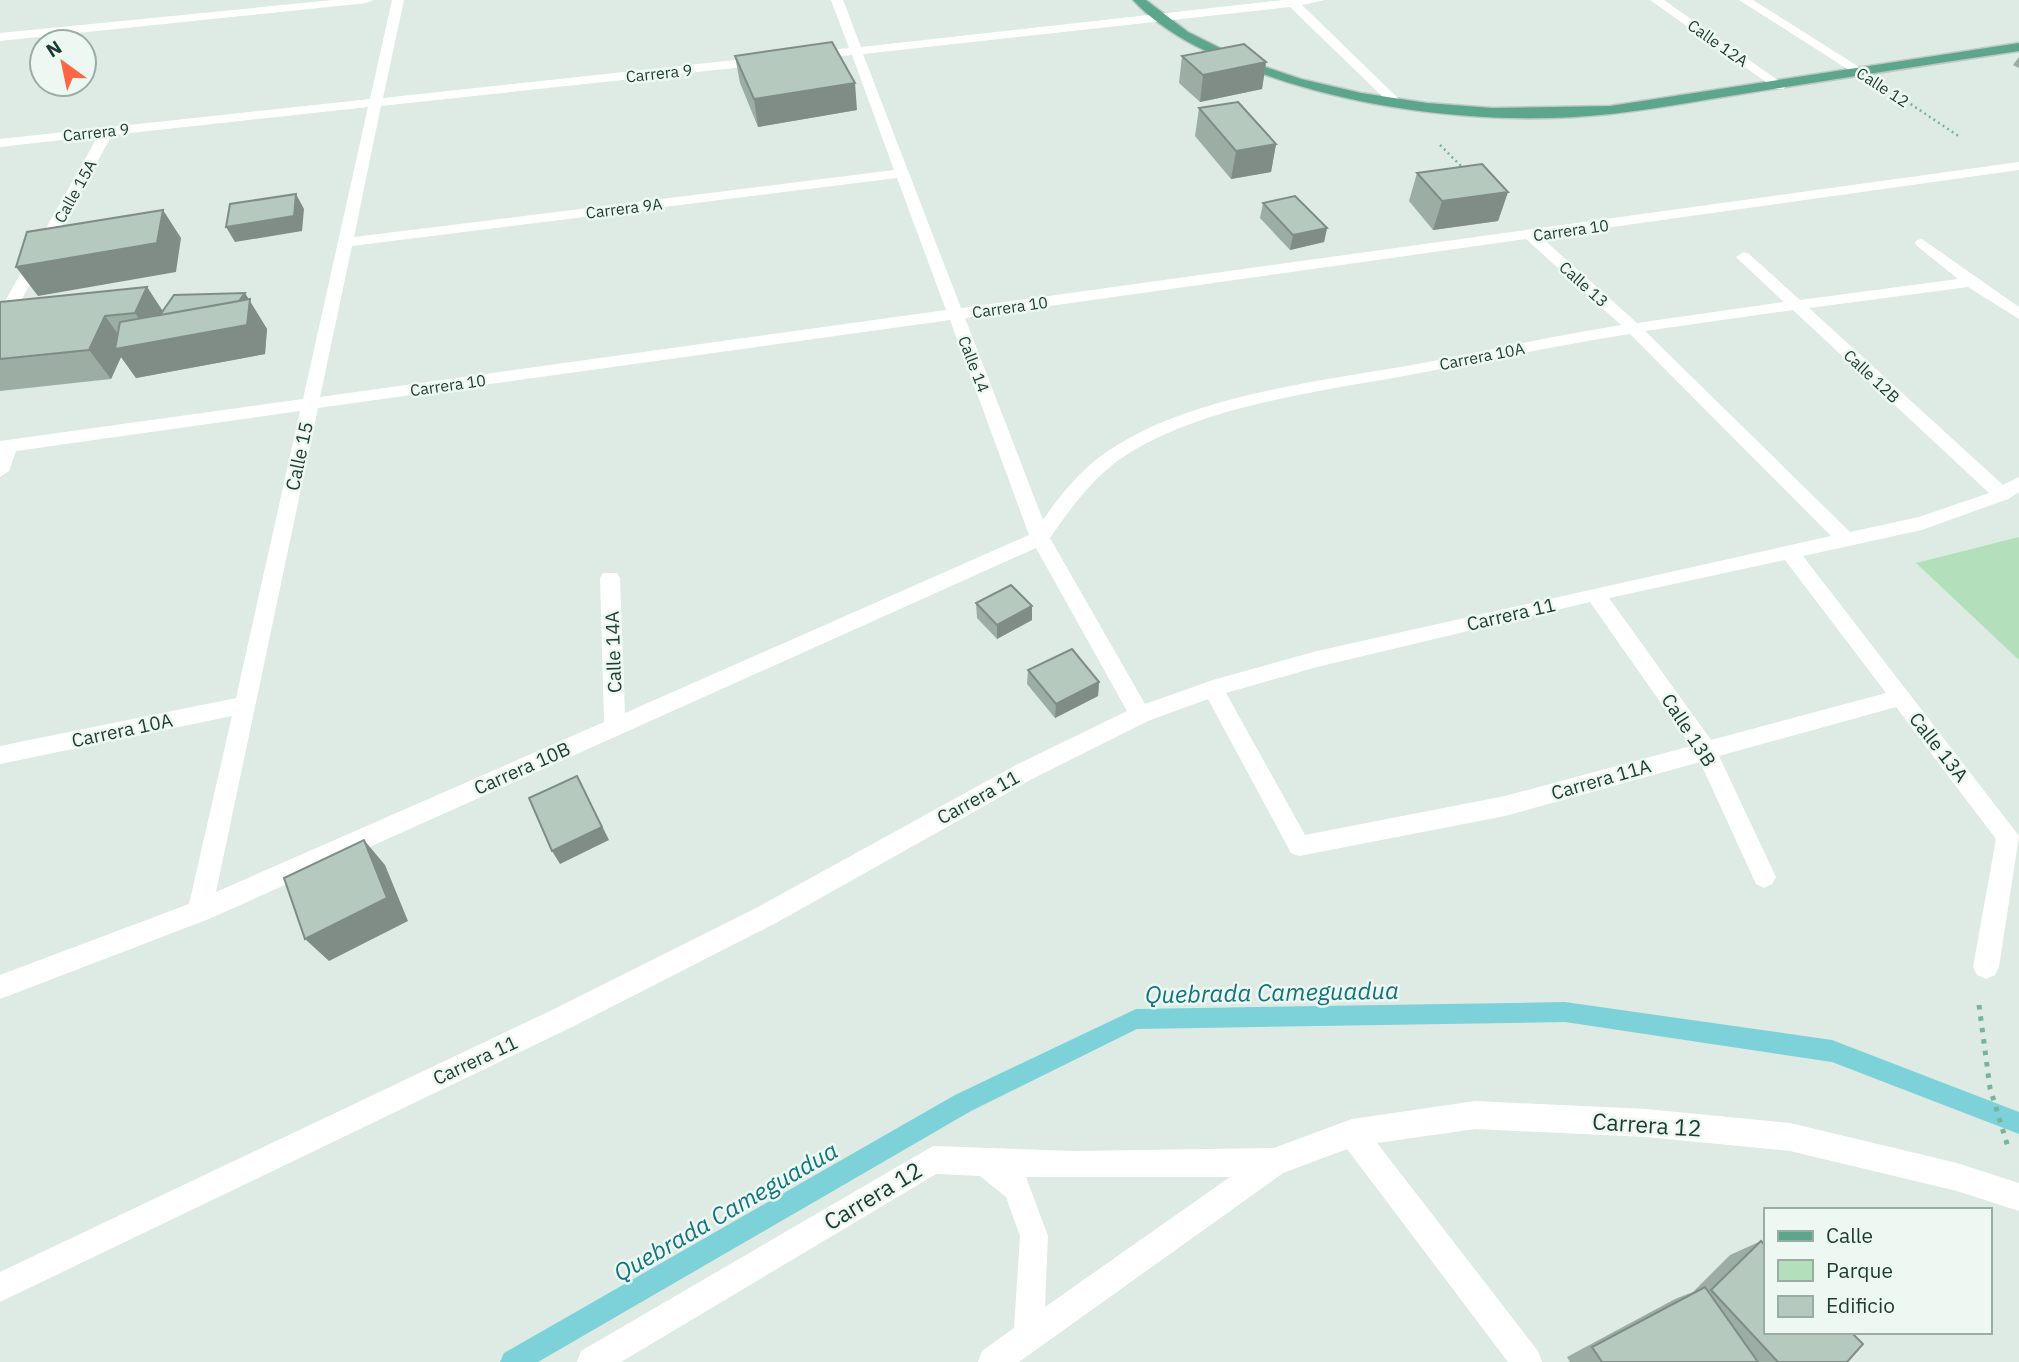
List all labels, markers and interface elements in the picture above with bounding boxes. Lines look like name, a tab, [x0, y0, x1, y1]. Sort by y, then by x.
street label: Calle 12A	[1684, 15, 1752, 71]
north arrow	[28, 28, 98, 98]
text: N	[41, 35, 66, 63]
street label: Carrera 9	[625, 60, 693, 86]
street label: Calle 12	[1853, 63, 1913, 111]
street label: Carrera 9	[62, 119, 130, 145]
street label: Calle 15A	[49, 156, 101, 226]
street label: Carrera 9A	[585, 193, 663, 223]
street label: Carrera 10	[1532, 215, 1610, 245]
street label: Calle 13	[1555, 257, 1613, 311]
street label: Carrera 10	[971, 292, 1049, 322]
street label: Calle 14	[954, 333, 994, 395]
street label: Carrera 10A	[1438, 338, 1526, 374]
street label: Calle 12B	[1840, 345, 1904, 407]
street label: Carrera 10	[409, 370, 487, 400]
street label: Calle 15	[280, 419, 318, 493]
street label: Carrera 11	[1464, 592, 1558, 636]
street label: Calle 14A	[600, 611, 626, 693]
street label: Calle 13B	[1657, 689, 1721, 771]
street label: Calle 13A	[1904, 707, 1974, 787]
street label: Carrera 10A	[69, 708, 175, 752]
street label: Carrera 10B	[470, 736, 574, 800]
street label: Carrera 11A	[1548, 753, 1654, 805]
street label: Carrera 11	[933, 765, 1023, 829]
water label: Quebrada Cameguadua	[1145, 974, 1399, 1010]
street label: Carrera 11	[429, 1030, 521, 1090]
street label: Carrera 12	[1591, 1105, 1703, 1143]
water label: Quebrada Cameguadua	[608, 1134, 843, 1288]
street label: Carrera 12	[818, 1154, 927, 1236]
legend	[1764, 1208, 1991, 1334]
text: Calle	[1826, 1221, 1873, 1249]
text: Parque	[1826, 1256, 1893, 1284]
text: Edificio	[1826, 1291, 1895, 1319]

